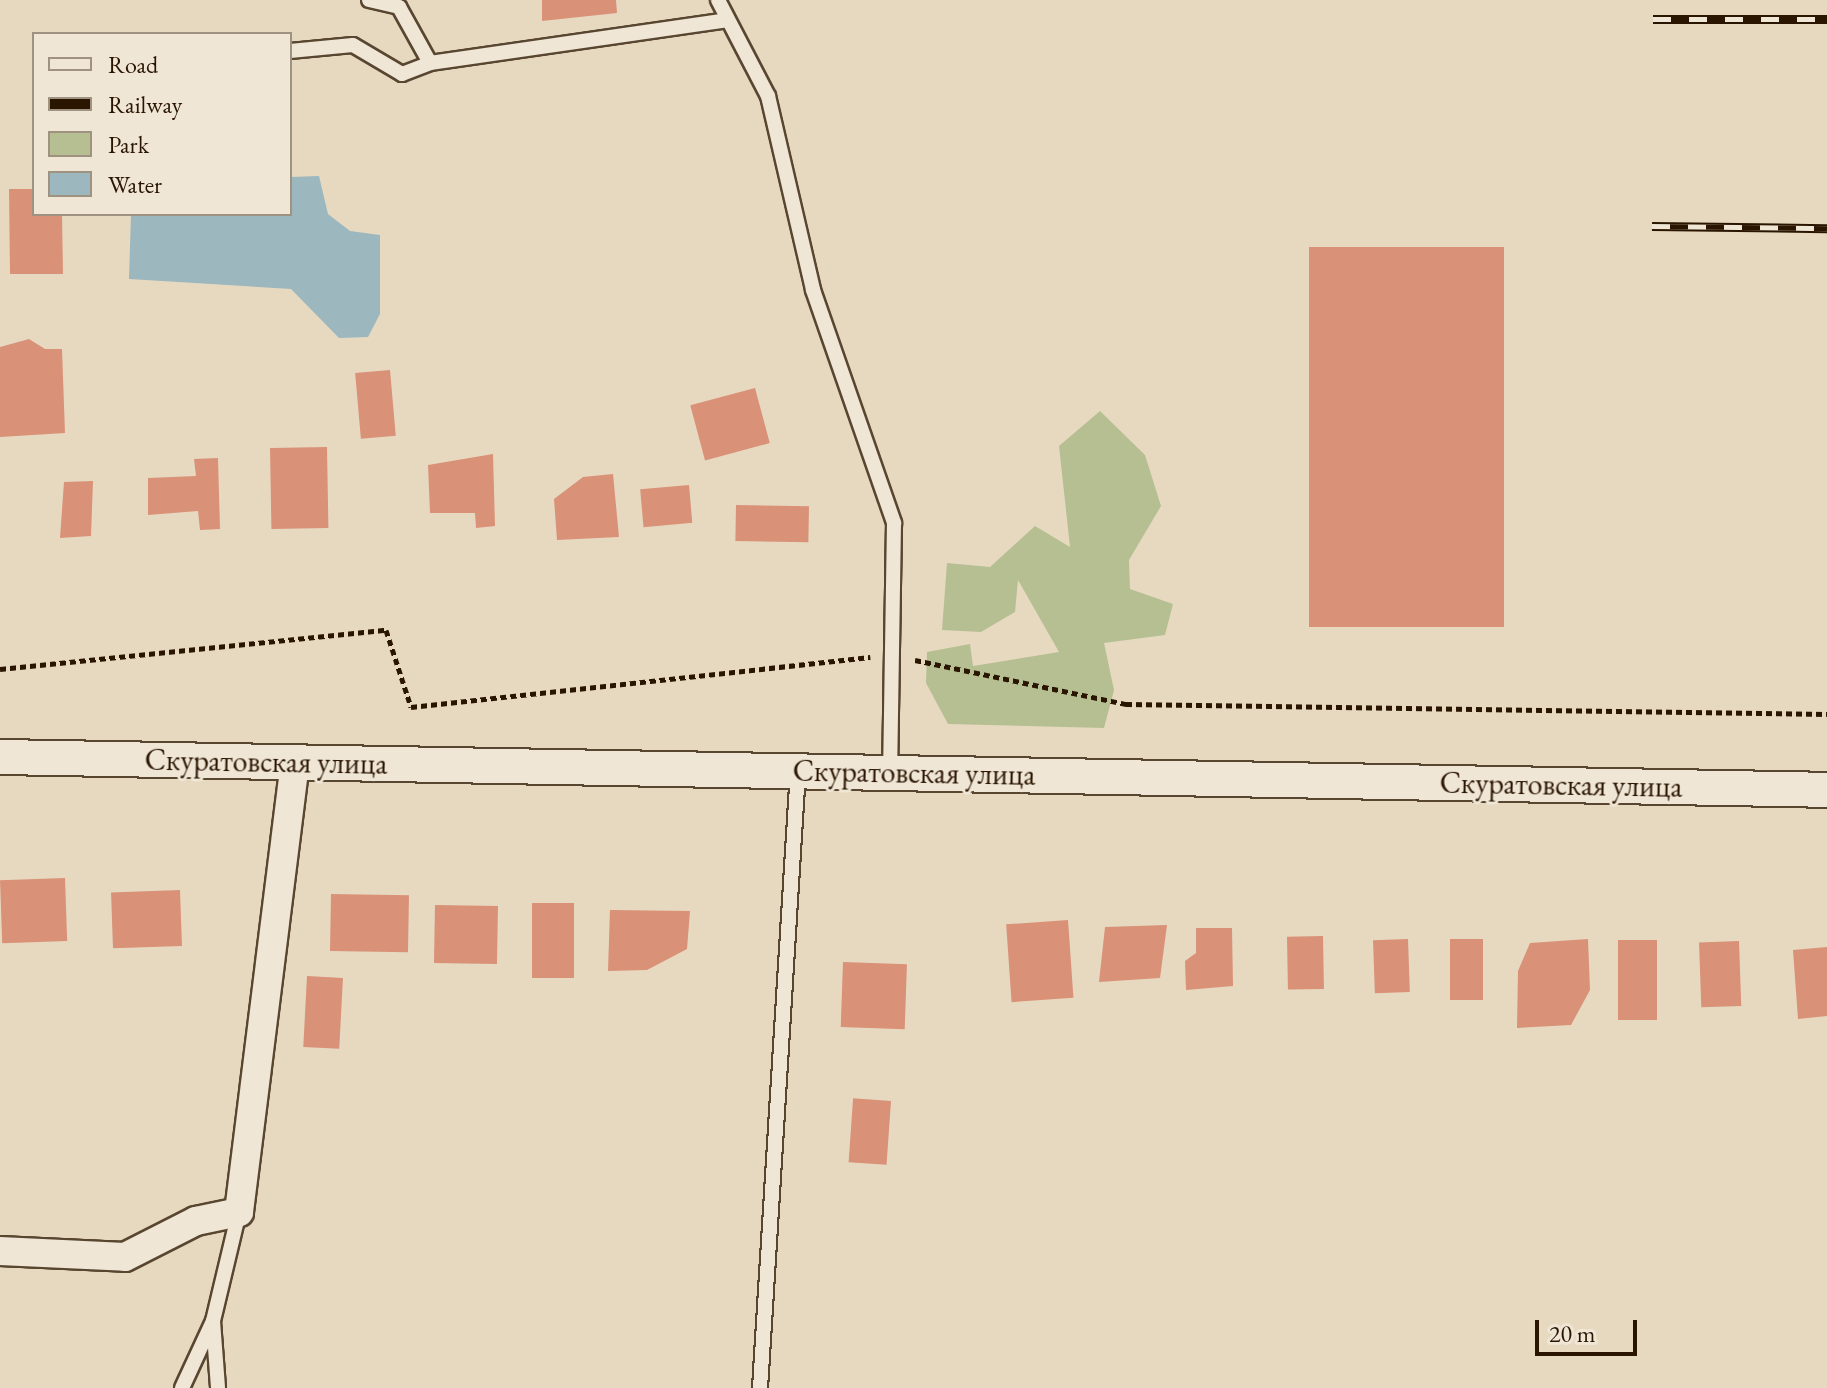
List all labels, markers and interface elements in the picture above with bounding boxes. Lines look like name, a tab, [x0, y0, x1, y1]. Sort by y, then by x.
legend	[32, 32, 292, 216]
text: Road	[108, 49, 158, 80]
text: Railway	[108, 89, 182, 120]
text: Park	[108, 129, 149, 160]
text: Water	[108, 169, 162, 200]
street label: Скуратовская улица	[144, 742, 388, 782]
street label: Скуратовская улица	[792, 753, 1036, 793]
street label: Скуратовская улица	[1439, 765, 1683, 805]
scale bar	[1539, 1304, 1641, 1354]
text: 20 m	[1549, 1318, 1596, 1349]

